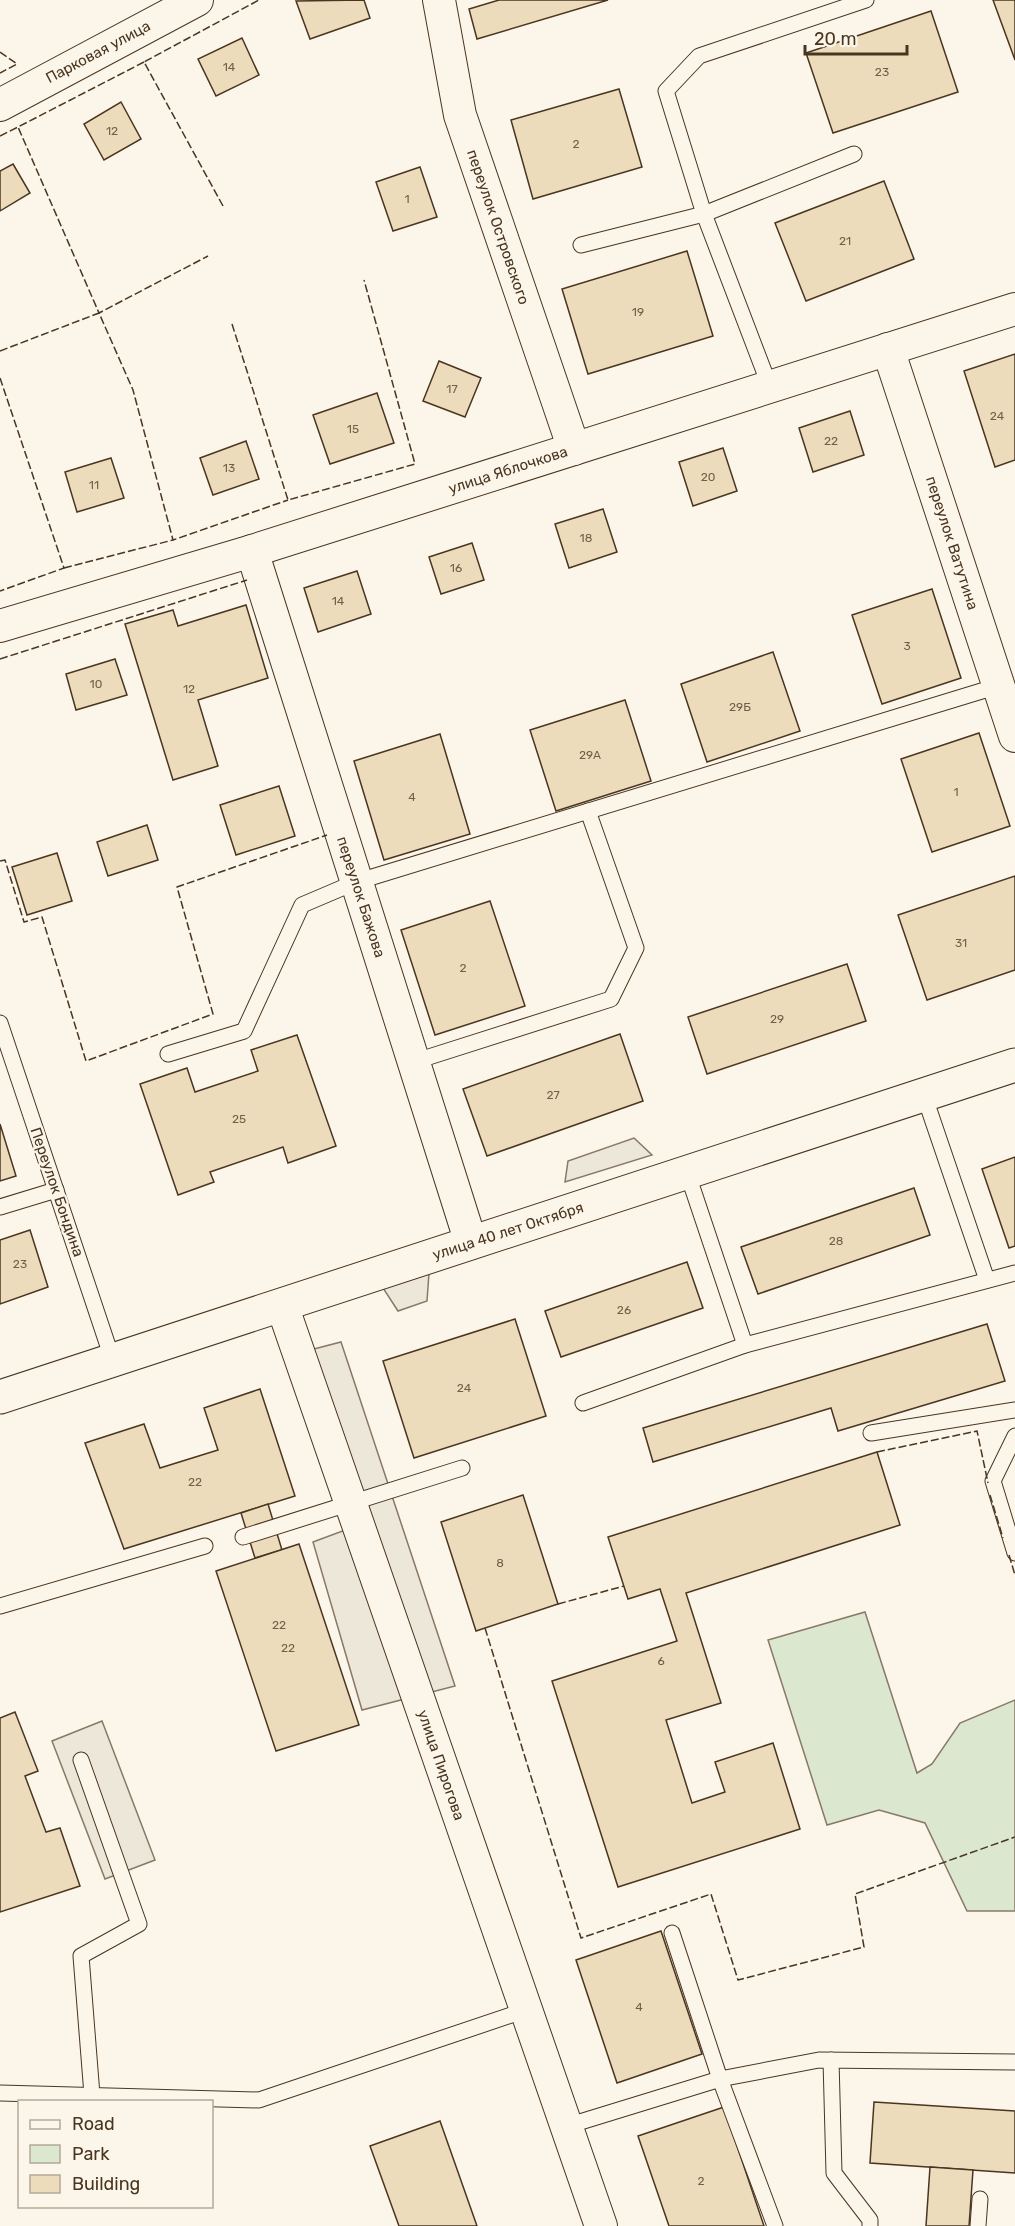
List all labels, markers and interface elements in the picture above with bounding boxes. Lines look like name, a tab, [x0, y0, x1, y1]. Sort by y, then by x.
street label: Парковая улица	[43, 17, 153, 87]
scale bar	[805, 18, 907, 56]
text: 20 m	[814, 28, 856, 50]
house number: 14	[223, 60, 236, 74]
house number: 23	[875, 65, 889, 79]
house number: 12	[106, 124, 118, 138]
house number: 2	[572, 137, 580, 151]
street label: переулок Островского	[463, 147, 533, 307]
house number: 1	[404, 192, 410, 206]
house number: 21	[839, 234, 851, 248]
house number: 19	[632, 305, 644, 319]
house number: 17	[446, 382, 458, 396]
house number: 24	[990, 409, 1005, 423]
house number: 15	[347, 422, 359, 436]
house number: 22	[824, 434, 838, 448]
street label: улица Яблочкова	[446, 442, 570, 498]
house number: 13	[223, 461, 235, 475]
house number: 20	[701, 470, 715, 484]
street label: переулок Ватутина	[922, 474, 982, 612]
house number: 11	[89, 478, 99, 492]
house number: 18	[580, 531, 592, 545]
house number: 16	[450, 561, 462, 575]
house number: 14	[332, 594, 345, 608]
house number: 3	[903, 639, 911, 653]
house number: 10	[90, 677, 102, 691]
house number: 12	[183, 682, 195, 696]
house number: 29Б	[729, 700, 751, 714]
house number: 29А	[579, 748, 601, 762]
house number: 1	[953, 785, 959, 799]
house number: 4	[408, 790, 416, 804]
street label: переулок Бажова	[333, 834, 389, 960]
house number: 31	[955, 936, 967, 950]
house number: 2	[459, 961, 467, 975]
house number: 29	[770, 1012, 784, 1026]
house number: 27	[546, 1088, 560, 1102]
house number: 25	[232, 1112, 246, 1126]
street label: Переулок Бондина	[26, 1125, 88, 1259]
street label: улица 40 лет Октября	[430, 1198, 586, 1264]
house number: 28	[829, 1234, 843, 1248]
house number: 23	[13, 1257, 27, 1271]
house number: 26	[617, 1303, 631, 1317]
house number: 24	[457, 1381, 472, 1395]
house number: 22	[188, 1475, 202, 1489]
house number: 8	[496, 1556, 504, 1570]
house number: 22	[272, 1618, 286, 1632]
house number: 22	[281, 1641, 295, 1655]
house number: 6	[657, 1654, 665, 1668]
street label: улица Пирогова	[414, 1707, 468, 1823]
house number: 4	[635, 2000, 643, 2014]
legend	[18, 2100, 213, 2208]
text: Road	[72, 2113, 115, 2135]
text: Park	[72, 2143, 110, 2165]
text: Building	[72, 2173, 140, 2195]
house number: 2	[697, 2174, 705, 2188]

